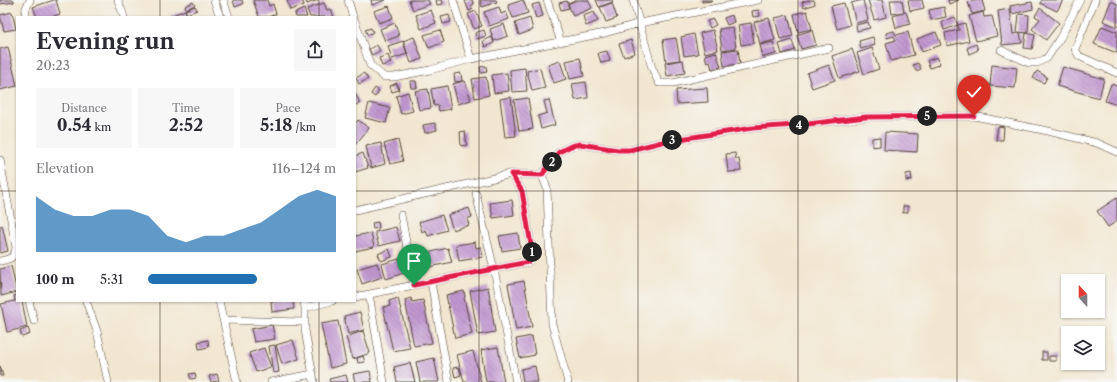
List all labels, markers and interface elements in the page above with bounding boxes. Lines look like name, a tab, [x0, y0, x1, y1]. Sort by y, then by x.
text: Evening run	[36, 28, 175, 55]
button: share	[294, 29, 336, 71]
text: 20:23	[36, 57, 70, 73]
pin	[957, 75, 991, 116]
icon: check	[963, 81, 985, 103]
text: Distance	[61, 101, 107, 115]
text: Time	[172, 101, 200, 115]
text: Pace	[276, 101, 300, 115]
pin: 5	[917, 106, 937, 126]
text: 5	[924, 109, 930, 123]
text: 0.54	[57, 115, 92, 135]
text: 2:52	[169, 115, 203, 135]
text: 5:18	[260, 115, 293, 135]
pin: 4	[789, 115, 809, 135]
text: 4	[796, 118, 802, 132]
text: km	[92, 120, 111, 134]
text: /km	[293, 120, 316, 134]
pin: 3	[662, 130, 682, 150]
text: 3	[669, 133, 675, 147]
pin: 2	[542, 152, 562, 172]
text: 2	[549, 155, 555, 169]
text: Elevation	[36, 160, 94, 176]
text: 116–124 m	[272, 160, 336, 176]
pin: 1	[522, 242, 542, 262]
pin	[397, 244, 431, 285]
text: 1	[530, 245, 534, 259]
icon: arrive	[403, 250, 425, 272]
text: 100 m	[36, 271, 75, 287]
text: 5:31	[100, 271, 123, 287]
north arrow	[1061, 274, 1105, 318]
map controls	[1061, 274, 1105, 370]
button: layers	[1061, 326, 1105, 370]

